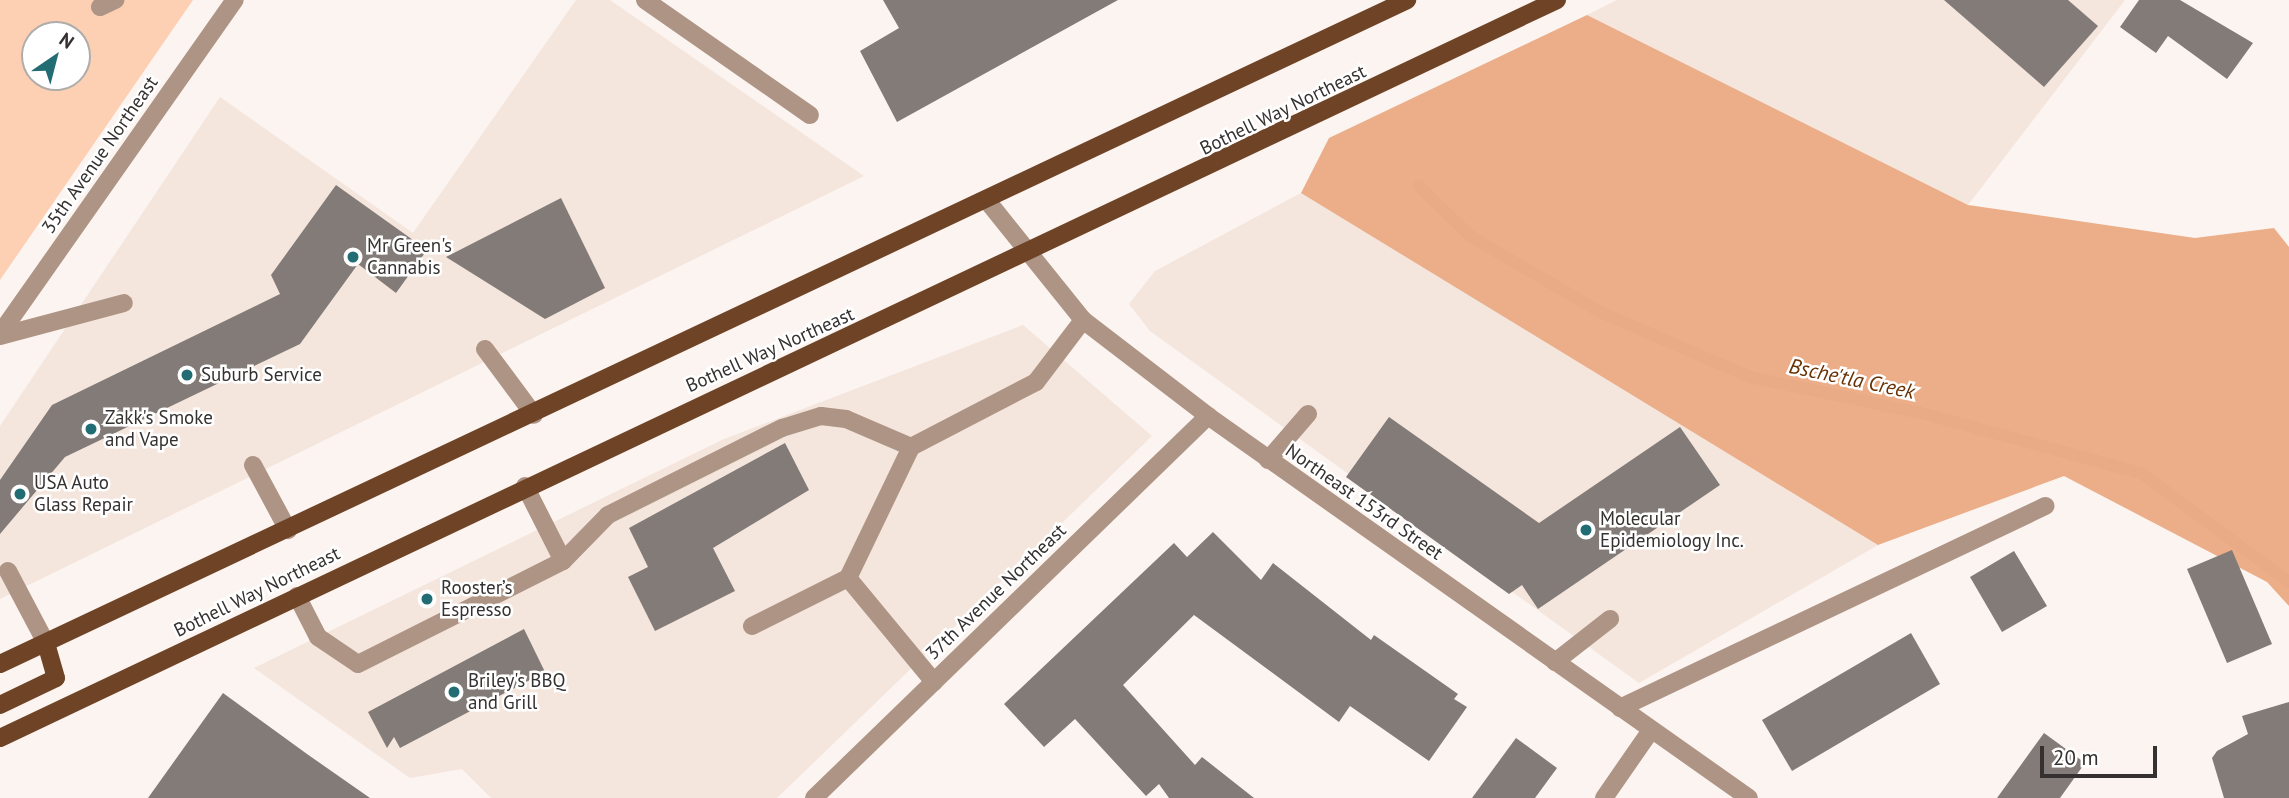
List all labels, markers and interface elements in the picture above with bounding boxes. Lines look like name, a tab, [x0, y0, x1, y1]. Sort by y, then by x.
north arrow	[21, 21, 91, 91]
text: N	[55, 27, 79, 54]
street label: Bothell Way Northeast	[1196, 60, 1370, 160]
street label: 35th Avenue Northeast	[37, 72, 163, 238]
place label: Mr Green's Cannabis	[367, 235, 452, 279]
marker: Mr Green's Cannabis	[345, 249, 361, 265]
street label: Bothell Way Northeast	[682, 302, 858, 398]
water label: Bsche'tla Creek	[1787, 353, 1917, 405]
place label: Suburb Service	[201, 364, 322, 386]
marker: Suburb Service	[179, 367, 195, 383]
place label: Zakk's Smoke and Vape	[105, 407, 213, 451]
marker: Zakk's Smoke and Vape	[83, 421, 99, 437]
street label: Northeast 153rd Street	[1281, 439, 1447, 565]
place label: USA Auto Glass Repair	[34, 472, 133, 516]
marker: USA Auto Glass Repair	[12, 486, 28, 502]
place label: Molecular Epidemiology Inc.	[1600, 508, 1745, 552]
street label: 37th Avenue Northeast	[921, 519, 1071, 665]
marker: Molecular Epidemiology Inc.	[1578, 522, 1594, 538]
street label: Bothell Way Northeast	[170, 542, 344, 642]
place label: Rooster’s Espresso	[441, 577, 513, 621]
marker: Rooster’s Espresso	[419, 591, 435, 607]
place label: Briley's BBQ and Grill	[468, 670, 566, 714]
marker: Briley's BBQ and Grill	[446, 684, 462, 700]
scale bar	[2044, 732, 2161, 776]
text: 20 m	[2053, 744, 2099, 771]

